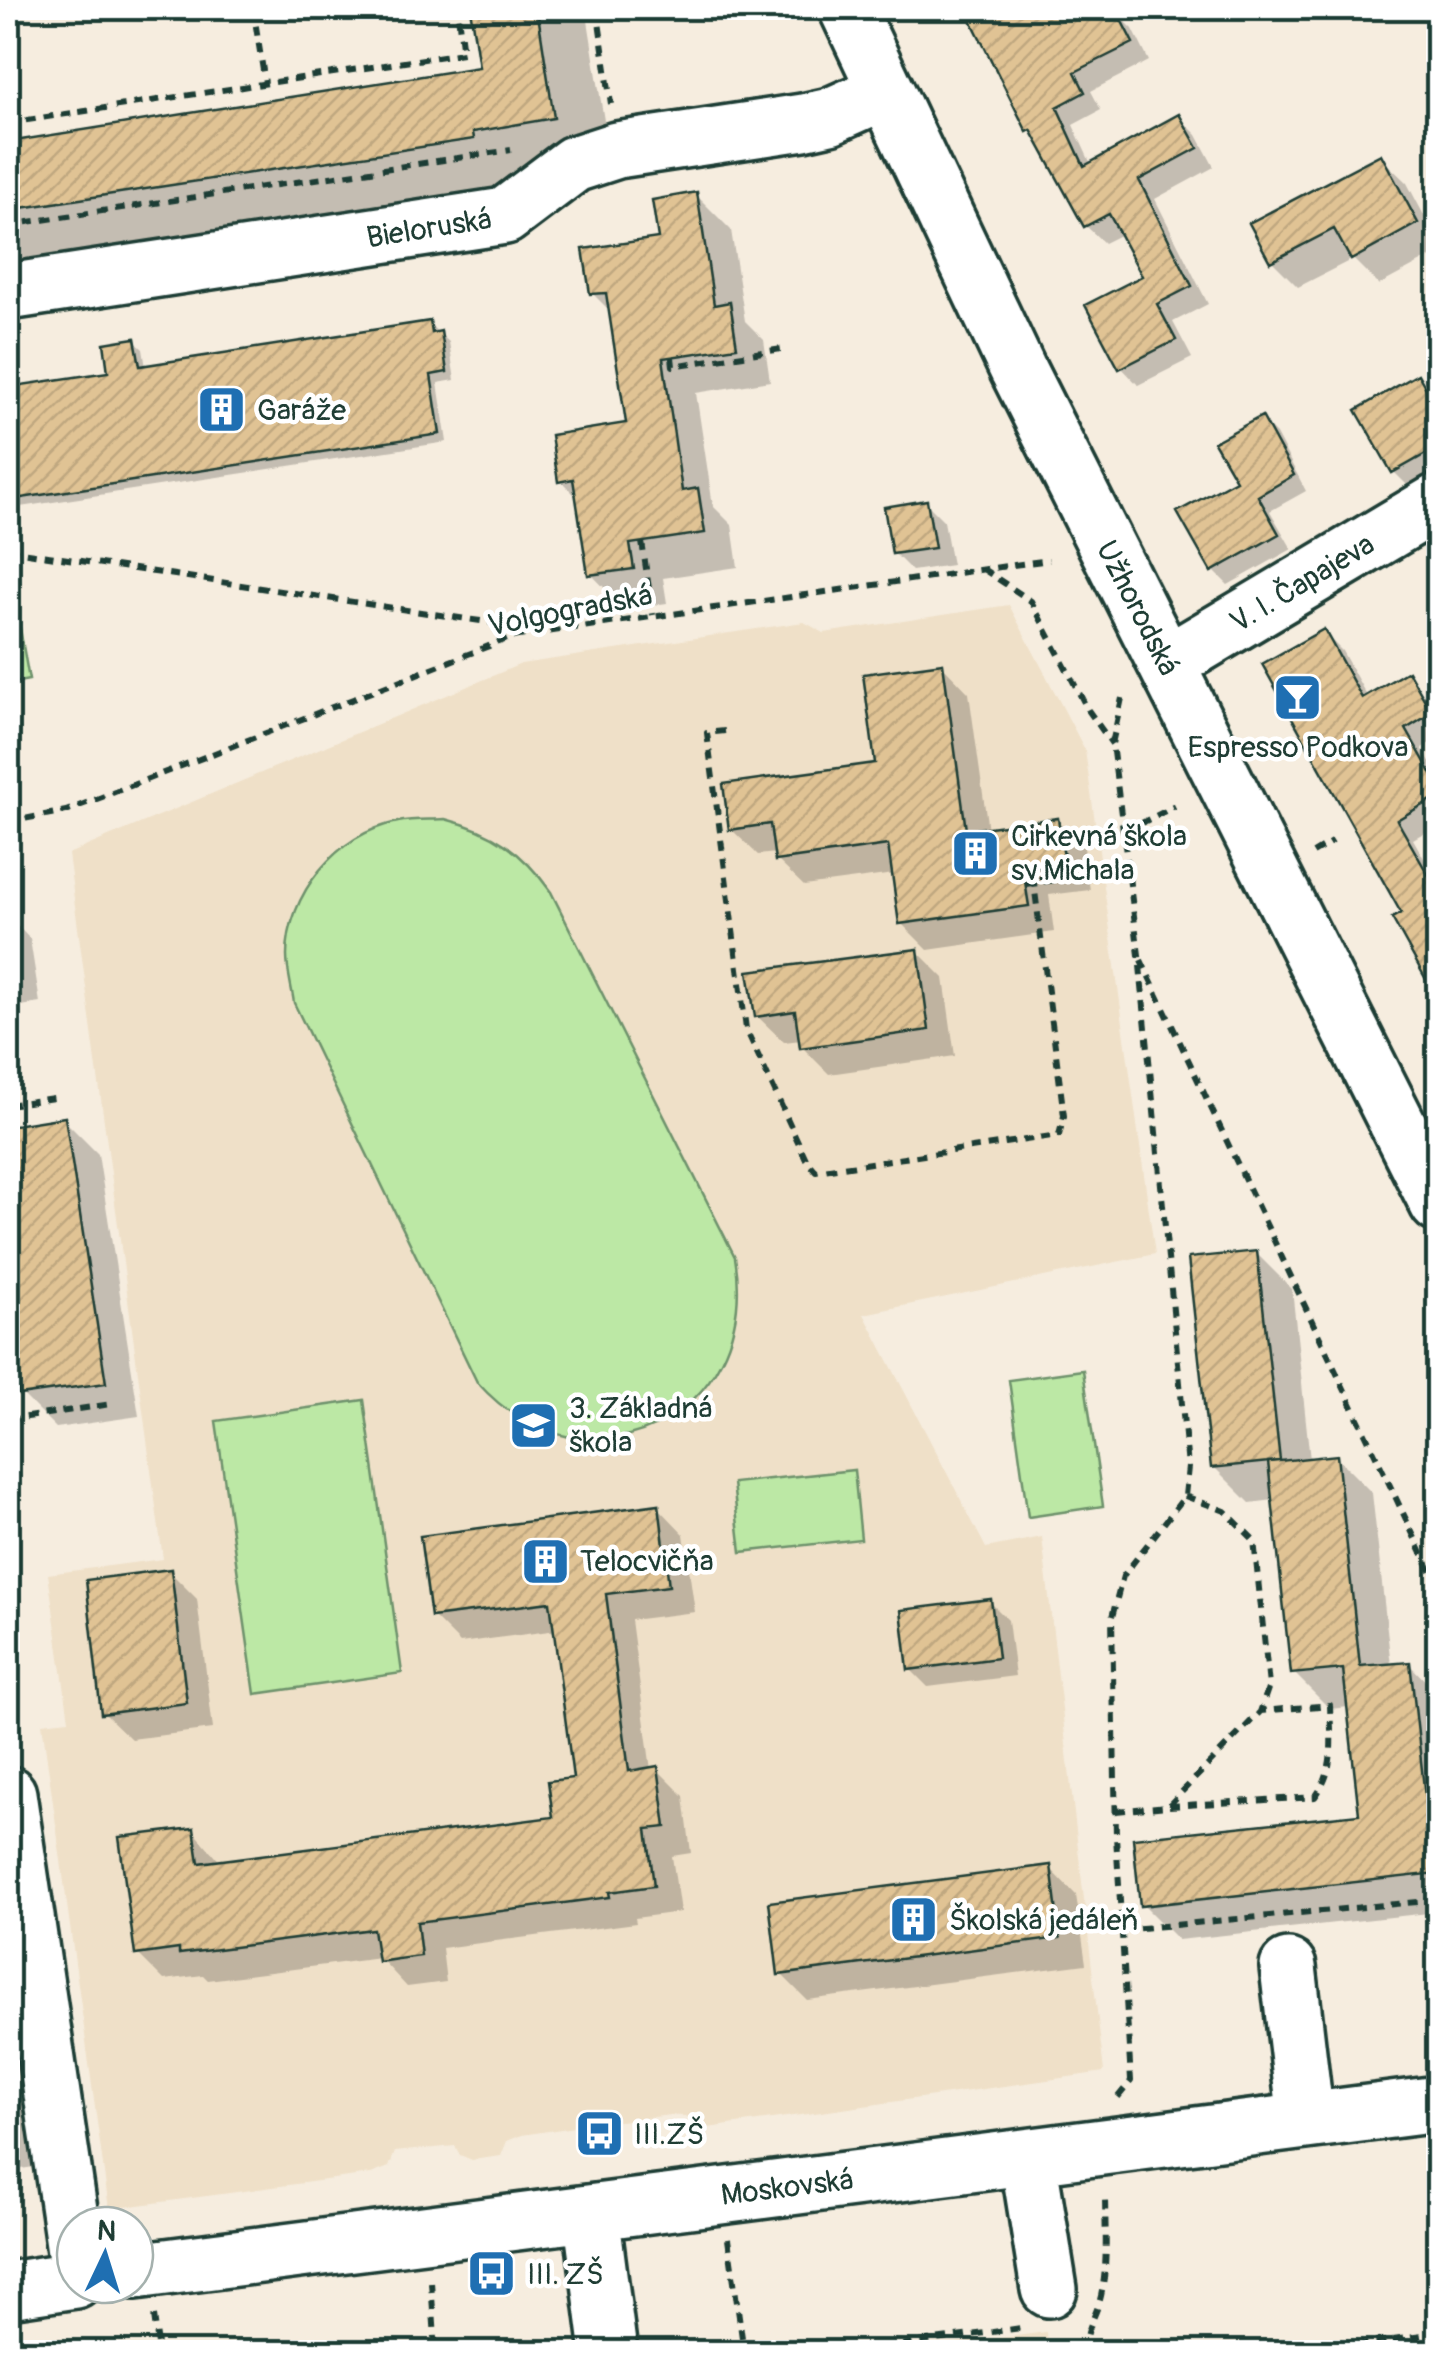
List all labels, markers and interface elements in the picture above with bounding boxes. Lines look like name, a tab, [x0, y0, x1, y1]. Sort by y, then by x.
street label: Bieloruská	[364, 200, 494, 257]
building icon: Garáže	[196, 384, 248, 436]
place label: Garáže	[257, 392, 346, 429]
street label: V. I. Čapajeva	[1223, 526, 1381, 641]
street label: Užhorodská	[1088, 535, 1187, 682]
street label: Volgogradská	[485, 576, 655, 645]
bar icon: Espresso Podkova	[1272, 672, 1324, 724]
place label: Espresso Podkova	[1188, 729, 1408, 766]
place label: Cirkevná škola sv.Michala	[1011, 818, 1187, 889]
building icon: Cirkevná škola sv.Michala	[950, 827, 1002, 879]
place label: 3. Základná škola	[569, 1390, 713, 1461]
school or university icon: 3. Základná škola	[508, 1399, 560, 1451]
building icon: Telocvičňa	[519, 1535, 571, 1587]
place label: Telocvičňa	[580, 1543, 714, 1580]
building icon: Školská jedáleň	[888, 1894, 940, 1946]
place label: Školská jedáleň	[949, 1902, 1139, 1939]
bus stop icon: III.ZŠ	[573, 2108, 625, 2160]
place label: III.ZŠ	[634, 2116, 704, 2153]
street label: Moskovská	[719, 2161, 855, 2214]
north arrow	[55, 2205, 155, 2305]
text: N	[96, 2213, 117, 2250]
bus stop icon: III. ZŠ	[466, 2248, 518, 2300]
place label: III. ZŠ	[527, 2256, 604, 2293]

